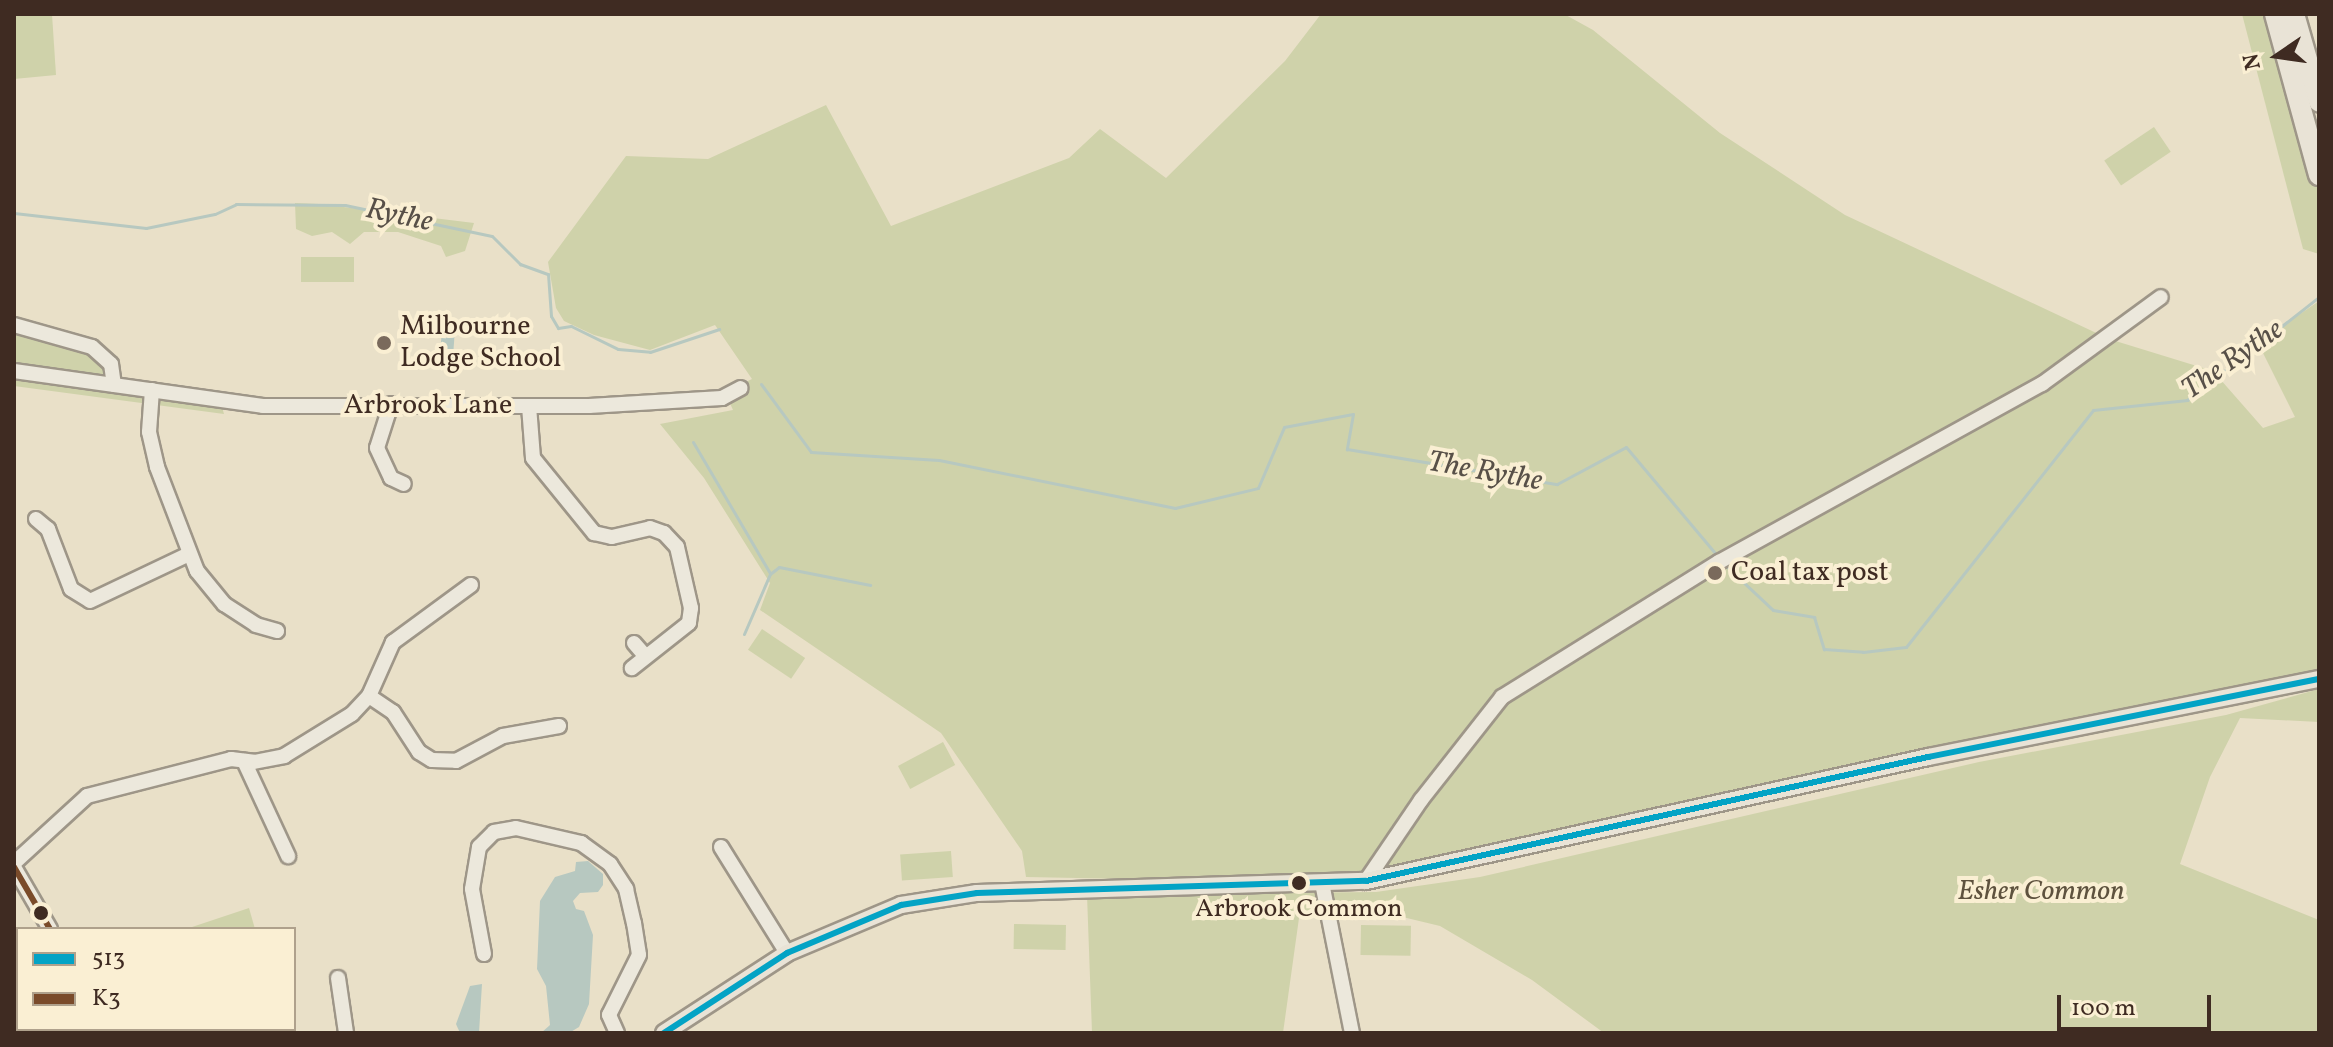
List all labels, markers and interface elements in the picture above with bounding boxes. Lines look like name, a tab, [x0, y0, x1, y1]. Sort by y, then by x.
north arrow	[2237, 16, 2317, 96]
text: N	[2236, 50, 2270, 73]
water label: Rythe	[362, 191, 436, 241]
place label: Milbourne Lodge School	[400, 310, 561, 376]
water label: The Rythe	[2175, 312, 2291, 408]
marker: Milbourne Lodge School	[375, 334, 393, 352]
street label: Arbrook Lane	[344, 389, 512, 423]
water label: The Rythe	[1425, 444, 1545, 500]
place label: Coal tax post	[1731, 556, 1889, 590]
marker: Coal tax post	[1706, 564, 1724, 582]
marker: Arbrook Common	[1291, 875, 1307, 891]
park label: Esher Common	[1957, 875, 2125, 909]
place label: Arbrook Common	[1195, 894, 1403, 926]
unlabelled marker	[33, 905, 49, 921]
legend	[16, 927, 296, 1031]
text: 513	[92, 942, 125, 976]
scale bar	[2061, 979, 2215, 1029]
text: K3	[92, 982, 121, 1016]
text: 100 m	[2071, 992, 2136, 1026]

